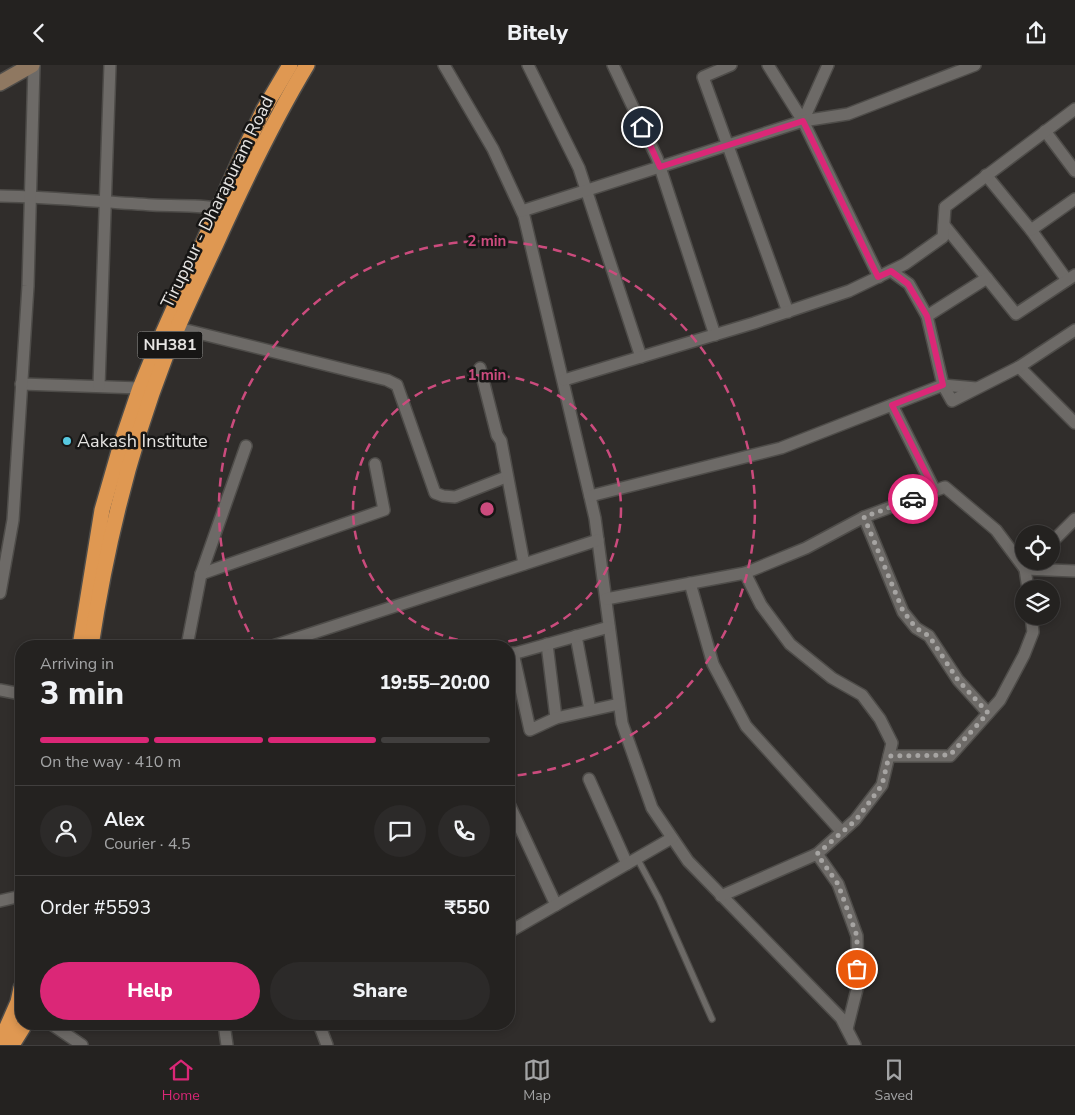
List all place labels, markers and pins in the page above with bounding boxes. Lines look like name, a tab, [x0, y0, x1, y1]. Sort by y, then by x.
pin	[621, 106, 663, 148]
place label: Aakash Institute	[77, 429, 208, 453]
marker: Aakash Institute	[61, 435, 73, 447]
centre of rings	[478, 500, 496, 518]
pin	[836, 948, 878, 990]

